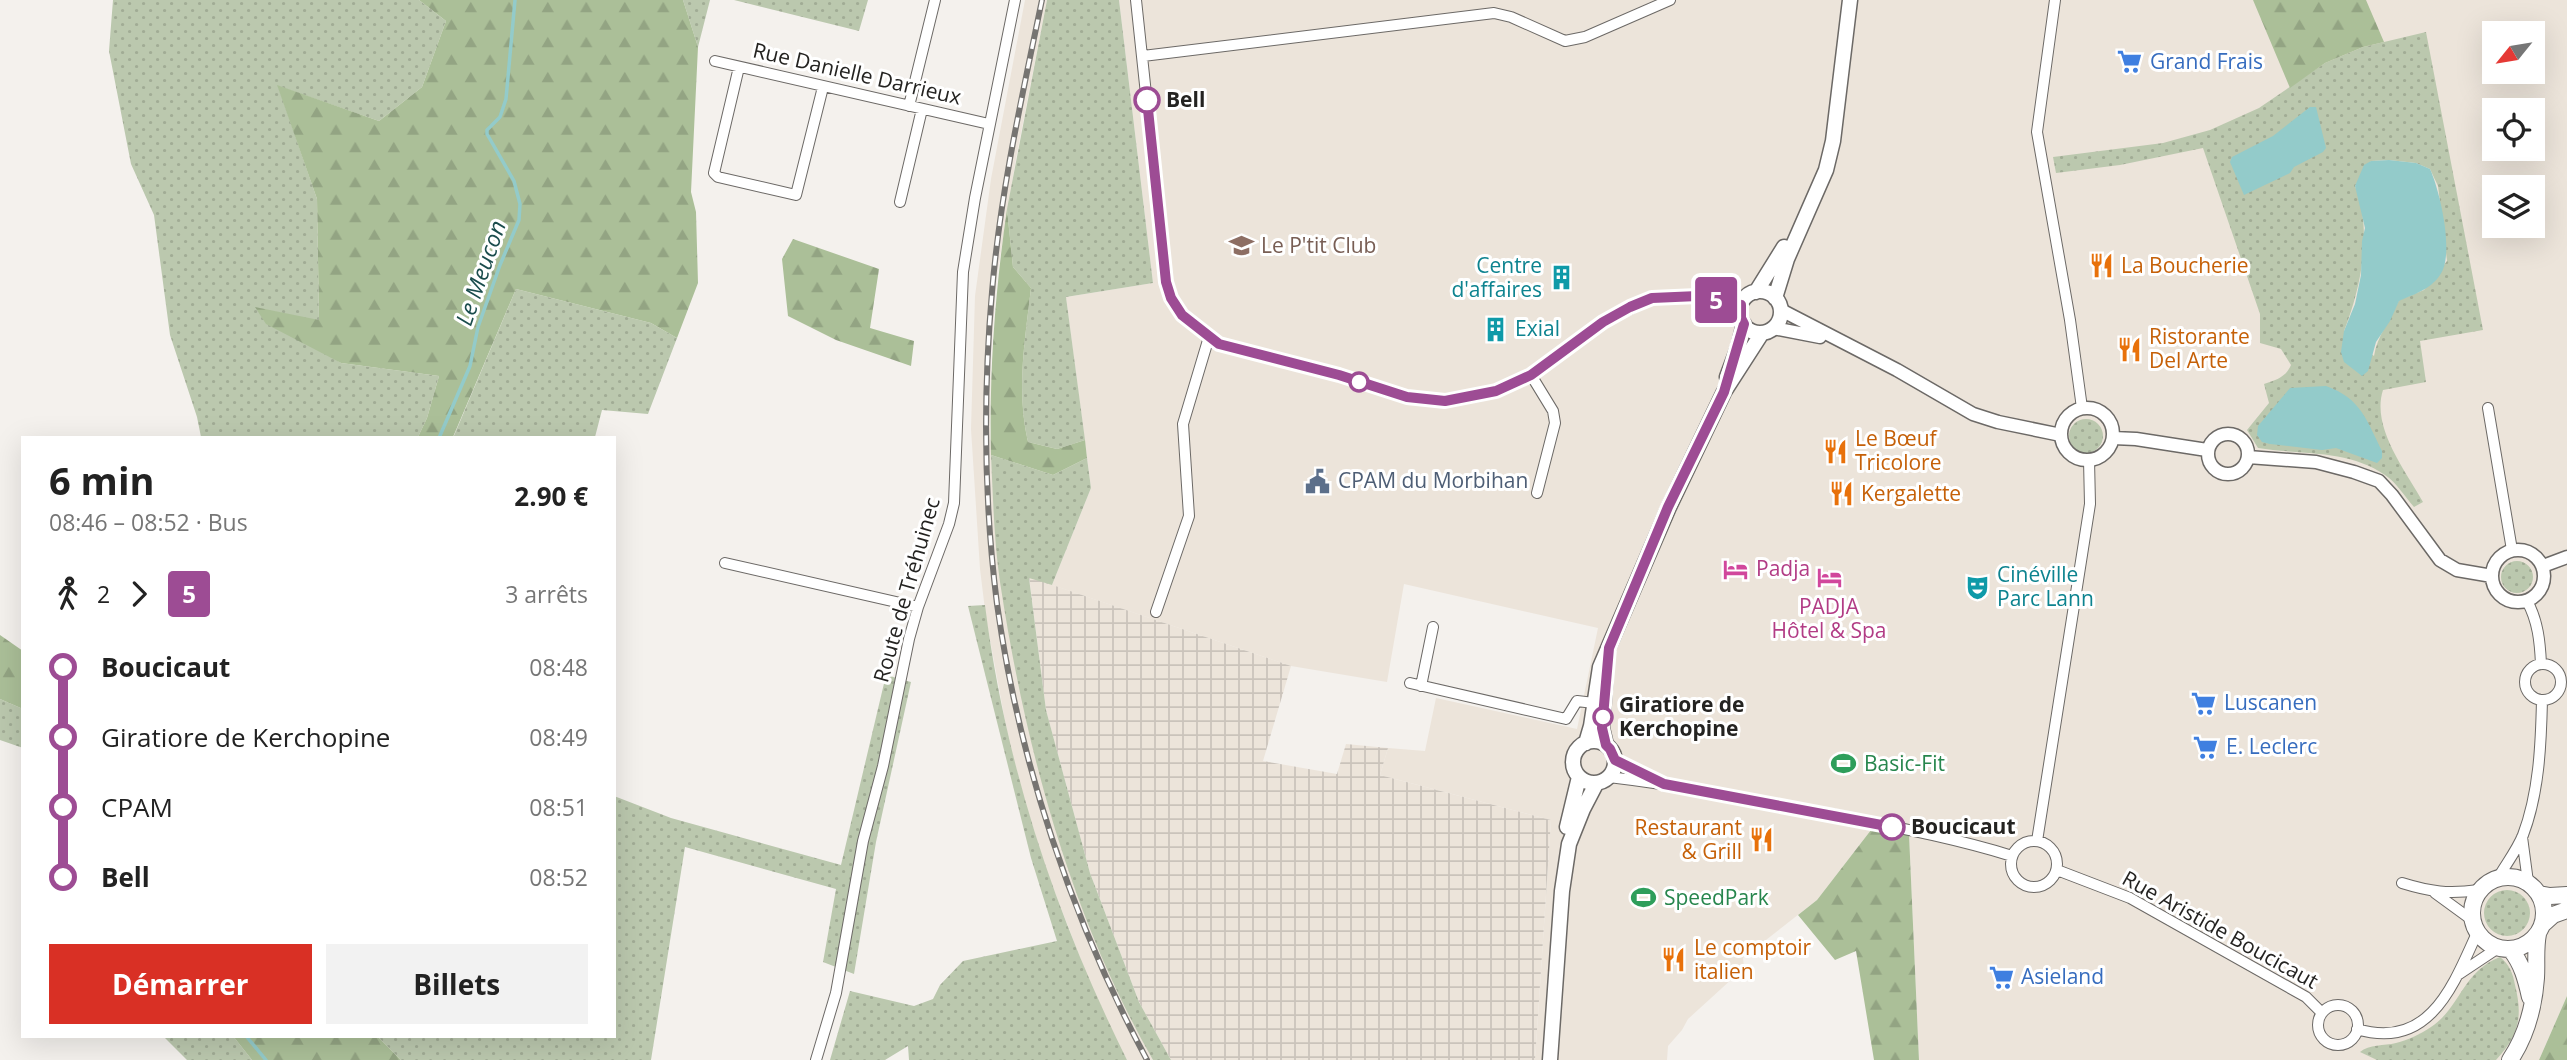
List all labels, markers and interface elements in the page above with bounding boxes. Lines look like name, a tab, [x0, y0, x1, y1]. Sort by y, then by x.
north arrow	[2482, 21, 2544, 84]
map controls	[2482, 21, 2545, 238]
street label: Rue Danielle Darrieux	[750, 35, 964, 111]
place label: Grand Frais	[2150, 47, 2263, 75]
supermarket icon: Grand Frais	[2116, 48, 2144, 76]
place label: Bell	[1166, 85, 1205, 113]
marker: Bell	[1134, 87, 1160, 113]
button: locate	[2482, 98, 2545, 161]
button: layers	[2482, 175, 2545, 238]
water label: Le Meucon	[447, 216, 513, 329]
place label: Le P'tit Club	[1261, 231, 1376, 259]
school or university icon: Le P'tit Club	[1227, 232, 1255, 260]
place label: Centre d'affaires	[1451, 251, 1542, 303]
place label: La Boucherie	[2121, 251, 2249, 279]
restaurant icon: La Boucherie	[2087, 252, 2115, 280]
building icon: Centre d'affaires	[1548, 264, 1576, 292]
line badge: 5	[1693, 277, 1739, 323]
text: 5	[1709, 283, 1723, 316]
place label: Exial	[1515, 314, 1560, 342]
building icon: Exial	[1481, 315, 1509, 343]
place label: Ristorante Del Arte	[2149, 322, 2250, 374]
restaurant icon: Ristorante Del Arte	[2115, 335, 2143, 363]
unlabelled marker	[1349, 372, 1369, 392]
place label: Le Bœuf Tricolore	[1855, 424, 1941, 476]
restaurant icon: Le Bœuf Tricolore	[1821, 437, 1849, 465]
text: 6 min	[49, 454, 154, 506]
place label: CPAM du Morbihan	[1338, 466, 1528, 494]
public building icon: CPAM du Morbihan	[1304, 467, 1332, 495]
text: 2.90 €	[514, 478, 588, 514]
place label: Kergalette	[1861, 479, 1961, 507]
restaurant icon: Kergalette	[1827, 480, 1855, 508]
street label: Route de Tréhuinec	[866, 494, 946, 685]
text: 08:46 – 08:52 · Bus	[49, 506, 248, 538]
place label: Padja	[1756, 554, 1810, 582]
hotel icon: Padja	[1722, 555, 1750, 583]
place label: Cinéville Parc Lann	[1997, 560, 2094, 612]
hotel icon: PADJA Hôtel & Spa	[1815, 564, 1843, 592]
theatre icon: Cinéville Parc Lann	[1963, 573, 1991, 601]
icon: walk	[49, 575, 87, 613]
icon: forward	[120, 575, 158, 613]
text: 5	[182, 577, 196, 610]
text: 2	[97, 578, 110, 610]
text: 3 arrêts	[505, 578, 588, 610]
place label: PADJA Hôtel & Spa	[1772, 592, 1886, 644]
text: Boucicaut	[101, 649, 230, 685]
text: 08:48	[529, 651, 588, 683]
place label: Luscanen	[2224, 688, 2317, 716]
supermarket icon: Luscanen	[2190, 689, 2218, 717]
place label: Giratiore de Kerchopine	[1619, 690, 1744, 742]
marker: Giratiore de Kerchopine	[1593, 707, 1613, 727]
text: Giratiore de Kerchopine	[101, 719, 390, 755]
text: 08:49	[529, 721, 588, 753]
place label: E. Leclerc	[2226, 732, 2317, 760]
supermarket icon: E. Leclerc	[2192, 733, 2220, 761]
place label: Basic-Fit	[1864, 749, 1945, 777]
sports icon: Basic-Fit	[1830, 750, 1858, 778]
text: CPAM	[101, 789, 173, 825]
text: 08:51	[529, 791, 588, 823]
place label: Boucicaut	[1911, 812, 2016, 840]
place label: Restaurant & Grill	[1635, 813, 1742, 865]
marker: Boucicaut	[1879, 814, 1905, 840]
restaurant icon: Restaurant & Grill	[1748, 826, 1776, 854]
text: Bell	[101, 859, 150, 895]
text: 08:52	[529, 861, 588, 893]
street label: Rue Aristide Boucicaut	[2118, 864, 2323, 995]
place label: SpeedPark	[1664, 883, 1769, 911]
sports icon: SpeedPark	[1630, 884, 1658, 912]
place label: Le comptoir italien	[1694, 933, 1812, 985]
button: Démarrer	[49, 944, 312, 1024]
button: Billets	[326, 944, 588, 1024]
restaurant icon: Le comptoir italien	[1660, 946, 1688, 974]
place label: Asieland	[2021, 962, 2104, 990]
supermarket icon: Asieland	[1987, 963, 2015, 991]

